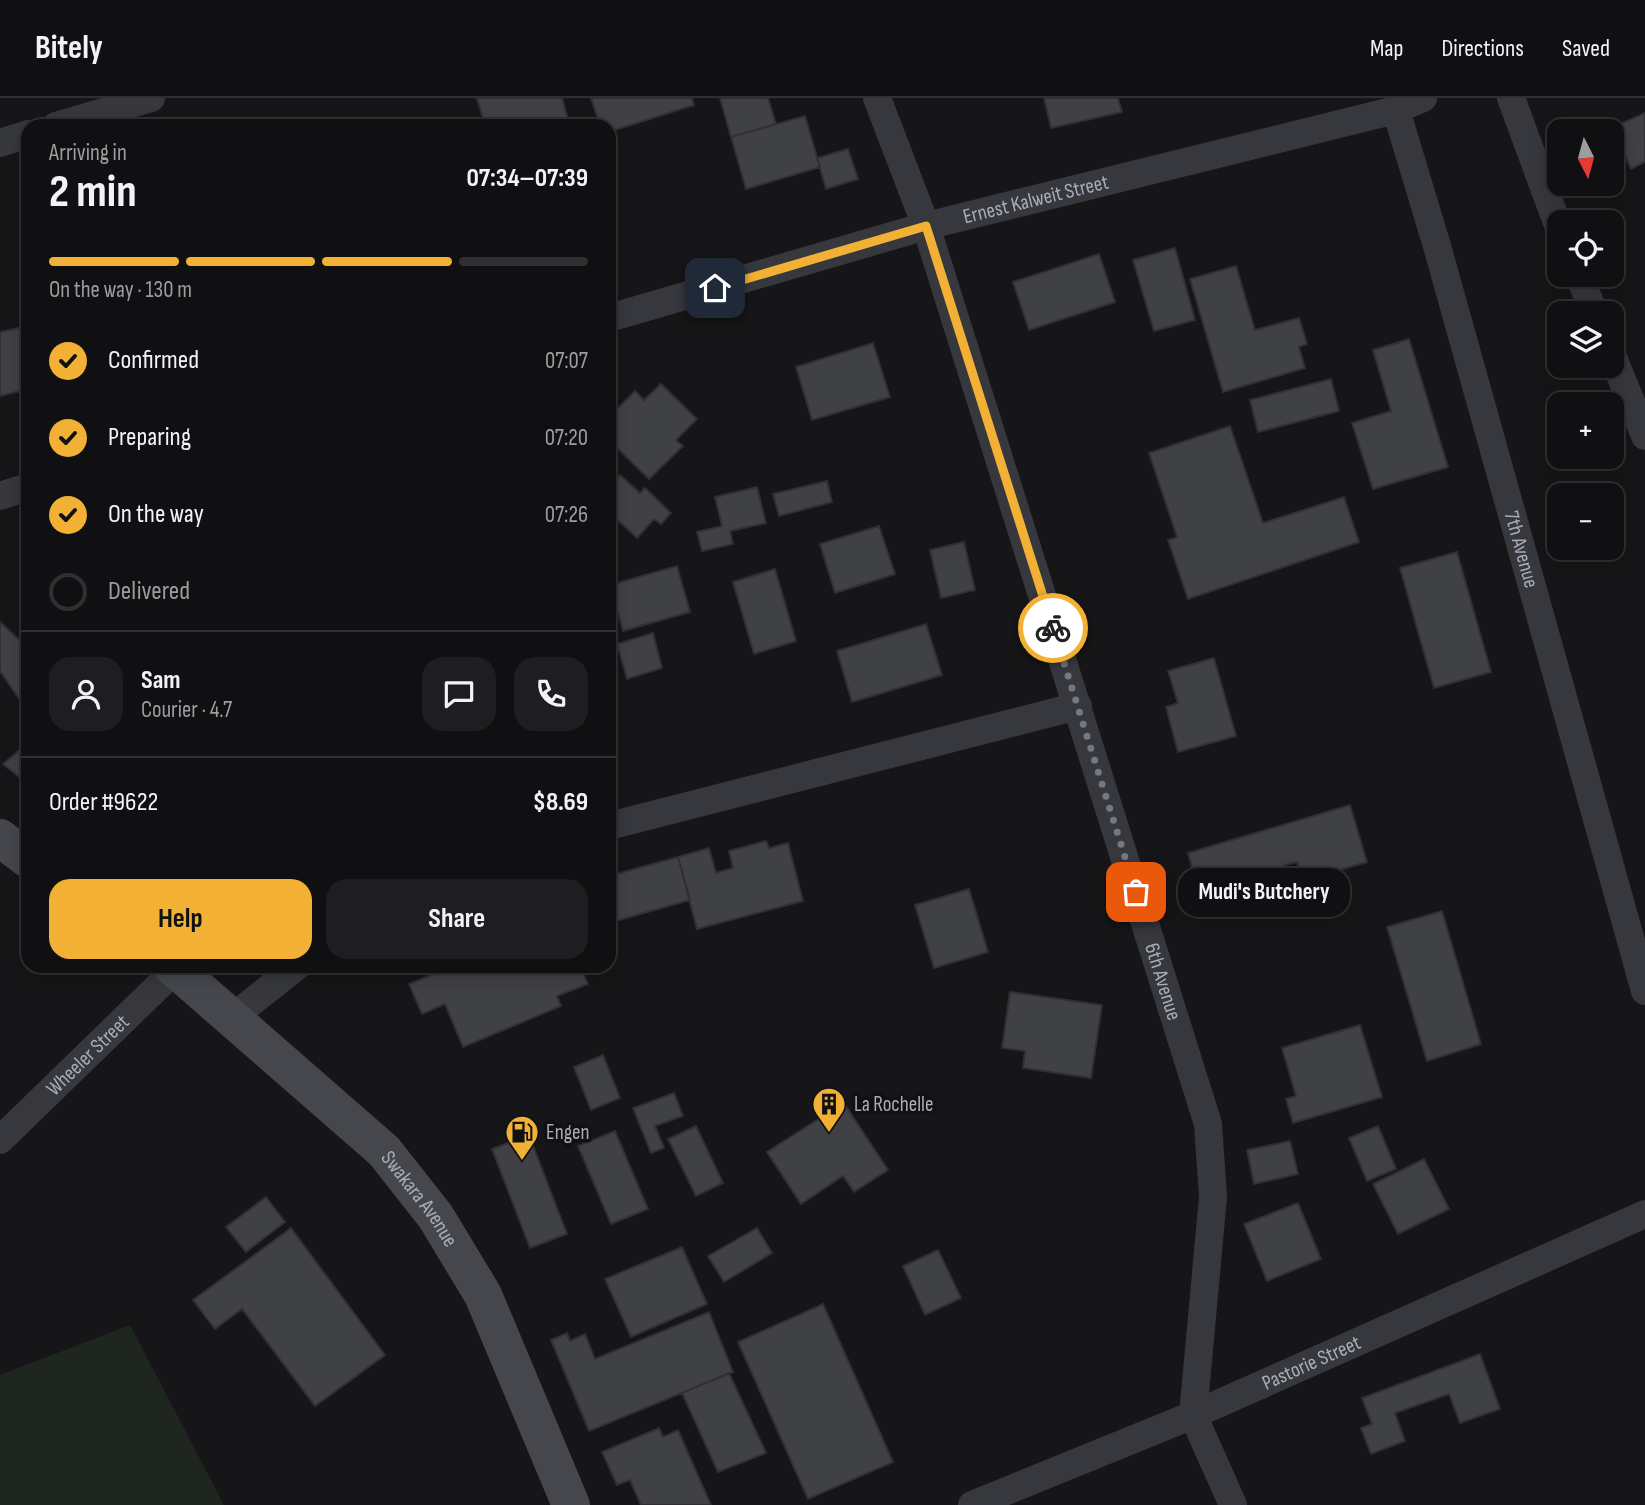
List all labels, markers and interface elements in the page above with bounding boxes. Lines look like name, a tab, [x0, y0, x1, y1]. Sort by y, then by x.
text: Bitely	[35, 28, 103, 68]
text: Map	[1370, 34, 1403, 63]
text: Directions	[1441, 34, 1524, 63]
text: Saved	[1562, 34, 1610, 63]
north arrow	[1547, 119, 1624, 196]
map controls	[1547, 119, 1624, 560]
text: Arriving in	[49, 139, 127, 167]
text: 07:34–07:39	[466, 163, 588, 194]
text: 2 min	[49, 165, 137, 220]
street label: Ernest Kalweit Street	[960, 169, 1111, 229]
button: locate	[1547, 210, 1624, 287]
pin	[685, 258, 745, 318]
icon: home	[696, 269, 734, 307]
text: On the way · 130 m	[49, 276, 192, 304]
button: layers	[1547, 301, 1624, 378]
icon: check	[49, 342, 87, 380]
text: Confirmed	[108, 345, 199, 376]
text: 07:07	[545, 347, 588, 375]
button: +	[1547, 392, 1624, 469]
icon: check	[49, 419, 87, 457]
text: Preparing	[108, 422, 191, 453]
text: 07:20	[545, 424, 588, 452]
button: −	[1547, 483, 1624, 560]
icon: check	[49, 496, 87, 534]
text: On the way	[108, 499, 204, 530]
text: 07:26	[545, 501, 588, 529]
street label: 7th Avenue	[1499, 508, 1544, 591]
text: Delivered	[108, 576, 190, 607]
courier	[1018, 593, 1088, 663]
icon: bike	[1034, 609, 1072, 647]
button: person	[49, 657, 123, 731]
button: chat	[422, 657, 496, 731]
button: phone	[514, 657, 588, 731]
text: Sam	[141, 665, 181, 696]
text: Courier · 4.7	[141, 696, 232, 724]
text: Order #9622	[49, 787, 158, 818]
text: $8.69	[533, 787, 588, 818]
pin	[1106, 862, 1166, 922]
callout: Mudi's Butchery	[1178, 868, 1350, 916]
icon: bag	[1117, 873, 1155, 911]
text: Mudi's Butchery	[1199, 878, 1329, 906]
button: Help	[49, 879, 312, 959]
button: Share	[326, 879, 588, 959]
street label: 6th Avenue	[1139, 940, 1187, 1023]
street label: Wheeler Street	[41, 1010, 134, 1101]
building icon: La Rochelle	[810, 1085, 848, 1134]
place label: La Rochelle	[854, 1092, 933, 1117]
fuel station icon: Engen	[503, 1113, 541, 1162]
place label: Engen	[546, 1120, 589, 1145]
street label: Swakara Avenue	[376, 1146, 463, 1251]
street label: Pastorie Street	[1258, 1330, 1365, 1396]

